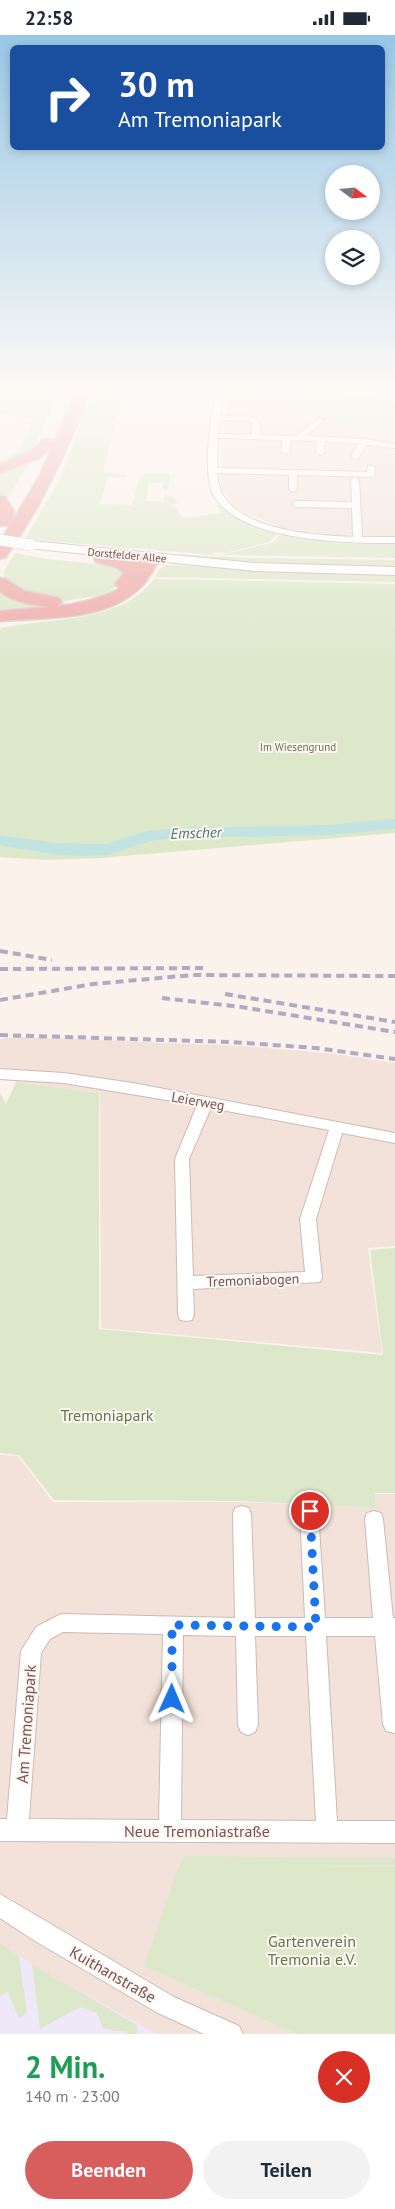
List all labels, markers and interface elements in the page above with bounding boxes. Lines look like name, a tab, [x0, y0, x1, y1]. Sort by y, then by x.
text: 22:58	[25, 6, 73, 30]
text: 30 m	[118, 61, 195, 107]
icon: right	[35, 65, 100, 130]
text: Am Tremoniapark	[118, 105, 282, 133]
north arrow	[325, 165, 380, 220]
map controls	[325, 165, 380, 285]
button: layers	[325, 230, 380, 285]
street label: Dorstfelder Allee	[87, 545, 167, 565]
park label: Im Wiesengrund	[260, 740, 336, 754]
water label: Emscher	[170, 822, 223, 843]
street label: Leierweg	[170, 1087, 226, 1115]
street label: Tremoniabogen	[206, 1269, 300, 1291]
park label: Tremoniapark	[60, 1405, 154, 1425]
pin	[289, 1490, 331, 1532]
icon: arrive	[296, 1497, 324, 1525]
street label: Am Tremoniapark	[12, 1664, 40, 1784]
position arrow	[145, 1672, 197, 1724]
street label: Neue Tremoniastraße	[124, 1821, 270, 1841]
park label: Gartenverein Tremonia e.V.	[267, 1931, 357, 1969]
street label: Kuithanstraße	[66, 1941, 160, 2007]
text: 2 Min.	[25, 2047, 105, 2086]
button: close	[318, 2051, 370, 2103]
text: 140 m · 23:00	[25, 2086, 120, 2106]
button: Beenden	[25, 2141, 193, 2199]
button: Teilen	[203, 2141, 370, 2199]

